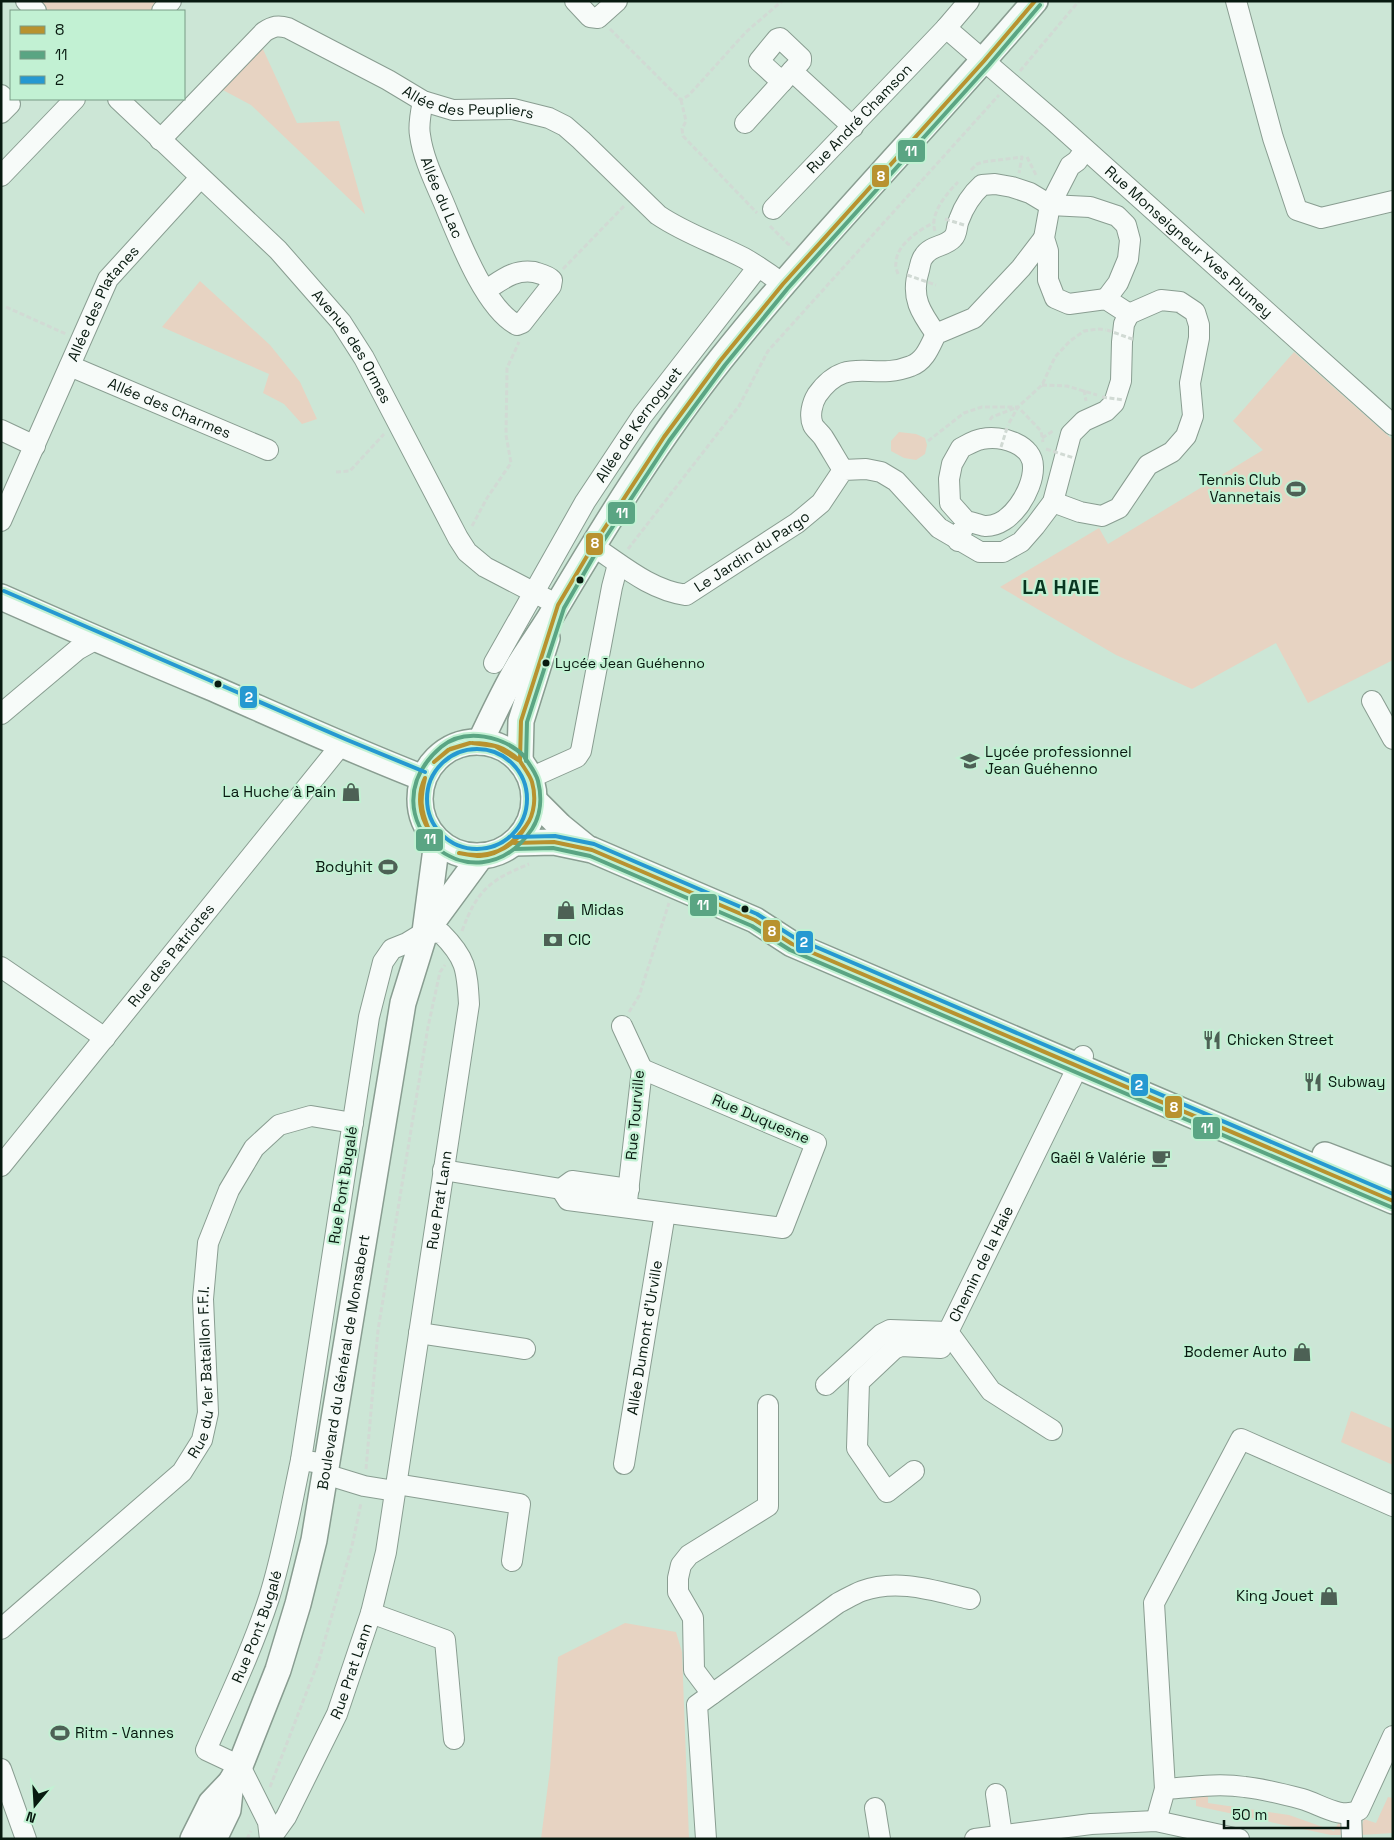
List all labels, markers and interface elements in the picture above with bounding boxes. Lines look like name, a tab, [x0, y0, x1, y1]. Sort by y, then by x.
legend	[10, 10, 185, 100]
text: 8	[55, 20, 64, 39]
text: 11	[55, 45, 68, 64]
street label: Rue André Chamson	[802, 60, 916, 177]
text: 2	[55, 70, 64, 89]
street label: Allée des Peupliers	[399, 81, 536, 123]
line badge: 11	[897, 139, 926, 163]
text: 11	[905, 142, 917, 160]
street label: Allée du Lac	[417, 154, 468, 241]
street label: Rue Monseigneur Yves Plumey	[1101, 161, 1277, 322]
line badge: 8	[871, 164, 890, 188]
text: 8	[877, 167, 886, 185]
street label: Allée des Platanes	[63, 241, 143, 364]
street label: Avenue des Ormes	[308, 285, 396, 406]
street label: Allée de Kernoguet	[591, 363, 686, 486]
street label: Allée des Charmes	[105, 373, 234, 442]
place label: Tennis Club Vannetais	[1199, 470, 1281, 506]
sports icon: Tennis Club Vannetais	[1285, 478, 1307, 500]
line badge: 11	[607, 501, 636, 525]
text: 11	[616, 504, 628, 522]
street label: Le Jardin du Pargo	[690, 507, 813, 596]
line badge: 8	[585, 532, 604, 556]
text: 8	[591, 534, 600, 552]
district label: LA HAIE	[1022, 574, 1100, 600]
unlabelled marker	[575, 575, 585, 585]
place label: Lycée Jean Guéhenno	[555, 654, 705, 672]
marker: Lycée Jean Guéhenno	[541, 658, 551, 668]
unlabelled marker	[213, 679, 223, 689]
line badge: 2	[239, 685, 258, 709]
text: 2	[245, 688, 253, 706]
place label: Lycée professionnel Jean Guéhenno	[985, 742, 1132, 778]
school or university icon: Lycée professionnel Jean Guéhenno	[959, 750, 981, 772]
shop icon: La Huche à Pain	[340, 781, 362, 803]
place label: La Huche à Pain	[223, 782, 336, 801]
line badge: 11	[415, 828, 444, 852]
text: 11	[424, 830, 436, 848]
sports icon: Bodyhit	[377, 856, 399, 878]
place label: Bodyhit	[315, 857, 373, 876]
line badge: 11	[689, 893, 718, 917]
text: 11	[697, 896, 709, 914]
street label: Rue des Patriotes	[123, 899, 218, 1010]
shop icon: Midas	[555, 899, 577, 921]
place label: Midas	[581, 900, 624, 919]
unlabelled marker	[740, 904, 750, 914]
line badge: 8	[762, 919, 781, 943]
text: 8	[768, 922, 777, 940]
bank icon: CIC	[542, 929, 564, 951]
place label: CIC	[568, 930, 591, 949]
line badge: 2	[795, 930, 814, 954]
text: 2	[800, 933, 808, 951]
restaurant icon: Chicken Street	[1201, 1029, 1223, 1051]
place label: Chicken Street	[1227, 1030, 1334, 1049]
street label: Rue Tourville	[621, 1069, 648, 1161]
restaurant icon: Subway	[1302, 1071, 1324, 1093]
place label: Subway	[1328, 1072, 1385, 1091]
line badge: 2	[1130, 1073, 1149, 1097]
text: 2	[1135, 1076, 1143, 1094]
street label: Rue Duquesne	[710, 1089, 813, 1148]
line badge: 8	[1164, 1095, 1183, 1119]
text: 8	[1170, 1098, 1179, 1116]
line badge: 11	[1192, 1116, 1221, 1140]
text: 11	[1201, 1119, 1213, 1137]
street label: Rue Pont Bugalé	[324, 1125, 361, 1245]
cafe icon: Gaël & Valérie	[1150, 1147, 1172, 1169]
place label: Gaël & Valérie	[1050, 1148, 1146, 1167]
street label: Rue Prat Lann	[422, 1149, 456, 1251]
street label: Chemin de la Haie	[944, 1203, 1017, 1325]
street label: Boulevard du Général de Monsabert	[312, 1233, 374, 1491]
street label: Allée Dumont d'Urville	[622, 1259, 666, 1416]
street label: Rue du 1er Bataillon F.F.I.	[183, 1285, 217, 1461]
shop icon: Bodemer Auto	[1291, 1341, 1313, 1363]
place label: Bodemer Auto	[1184, 1342, 1287, 1361]
street label: Rue Pont Bugalé	[227, 1568, 286, 1686]
shop icon: King Jouet	[1318, 1585, 1340, 1607]
place label: King Jouet	[1236, 1586, 1314, 1605]
street label: Rue Prat Lann	[326, 1621, 376, 1722]
sports icon: Ritm - Vannes	[49, 1722, 71, 1744]
place label: Ritm - Vannes	[75, 1723, 174, 1742]
north arrow	[10, 1780, 60, 1830]
scale bar	[1224, 1798, 1348, 1830]
text: 50 m	[1232, 1805, 1267, 1824]
text: N	[24, 1807, 38, 1827]

